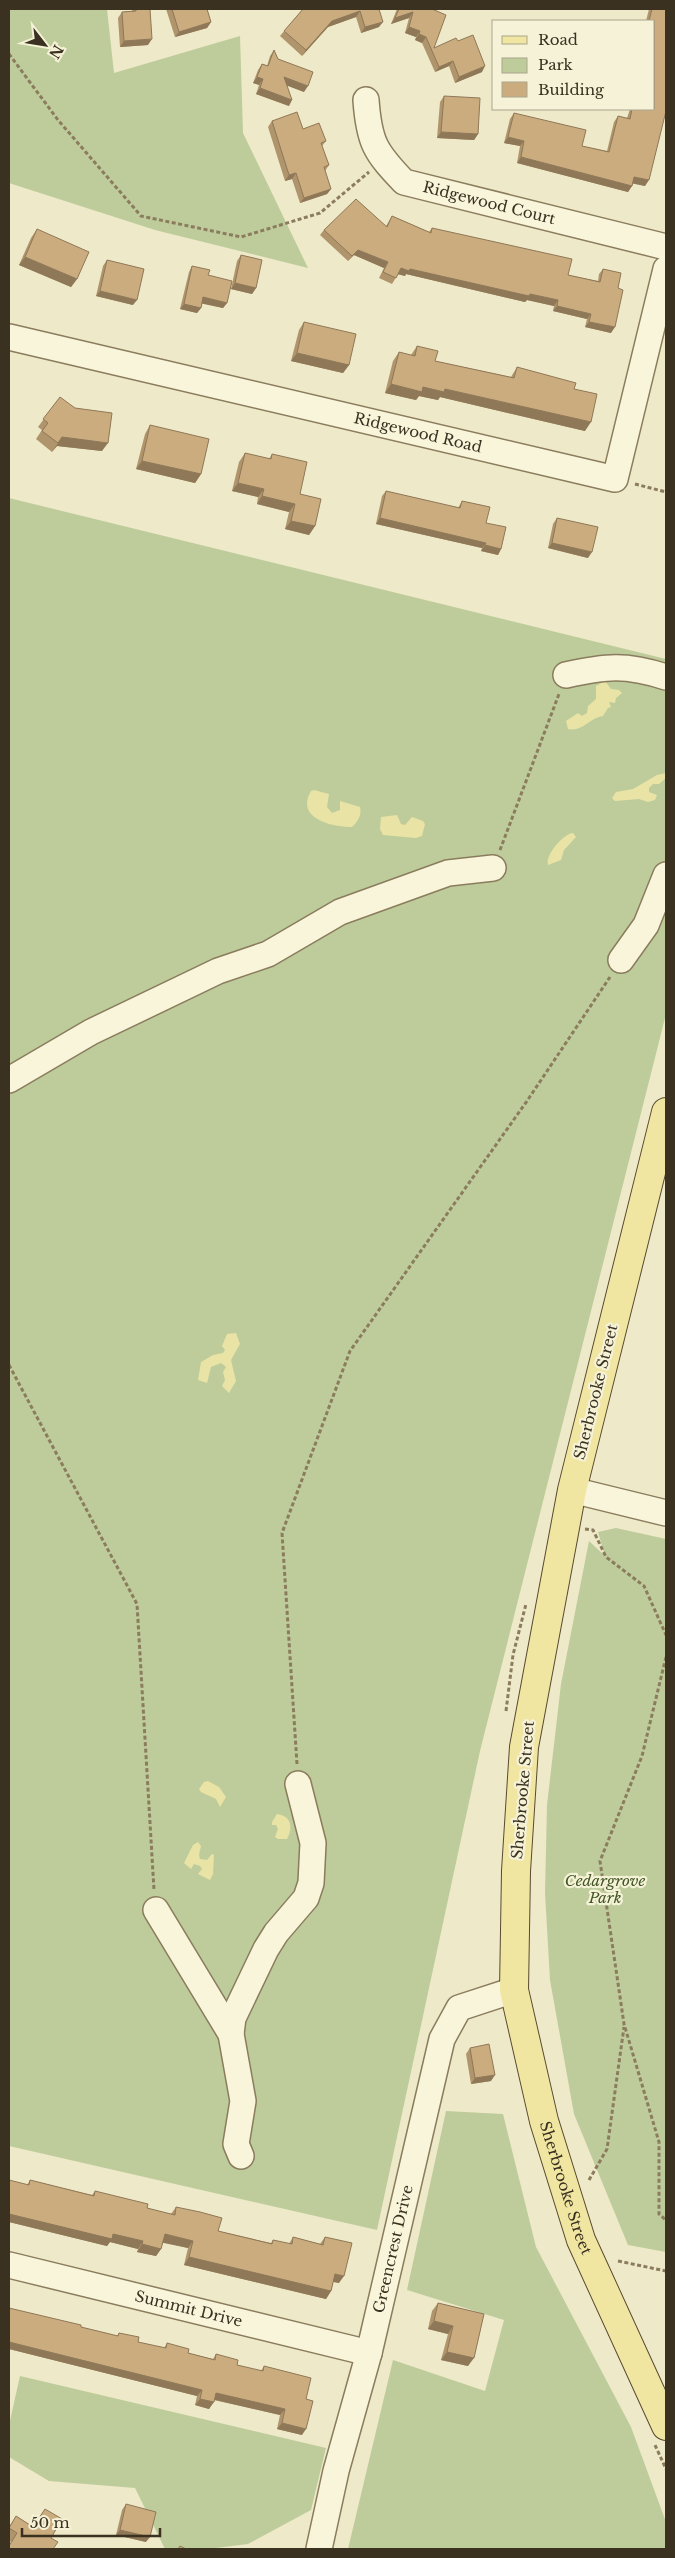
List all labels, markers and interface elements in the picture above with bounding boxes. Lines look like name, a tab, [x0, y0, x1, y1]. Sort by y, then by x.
north arrow	[20, 20, 70, 70]
legend	[492, 20, 655, 110]
text: Road	[538, 30, 578, 49]
text: N	[45, 41, 67, 62]
text: Park	[538, 55, 574, 74]
text: Building	[538, 80, 605, 99]
street label: Ridgewood Court	[421, 177, 558, 228]
street label: Ridgewood Road	[352, 408, 484, 457]
street label: Sherbrooke Street	[569, 1322, 622, 1462]
street label: Sherbrooke Street	[507, 1720, 538, 1860]
park label: Cedargrove Park	[565, 1871, 645, 1907]
street label: Sherbrooke Street	[536, 2119, 597, 2258]
street label: Greencrest Drive	[369, 2183, 417, 2315]
street label: Summit Drive	[133, 2286, 245, 2331]
scale bar	[22, 2506, 160, 2538]
text: 50 m	[30, 2513, 70, 2532]

